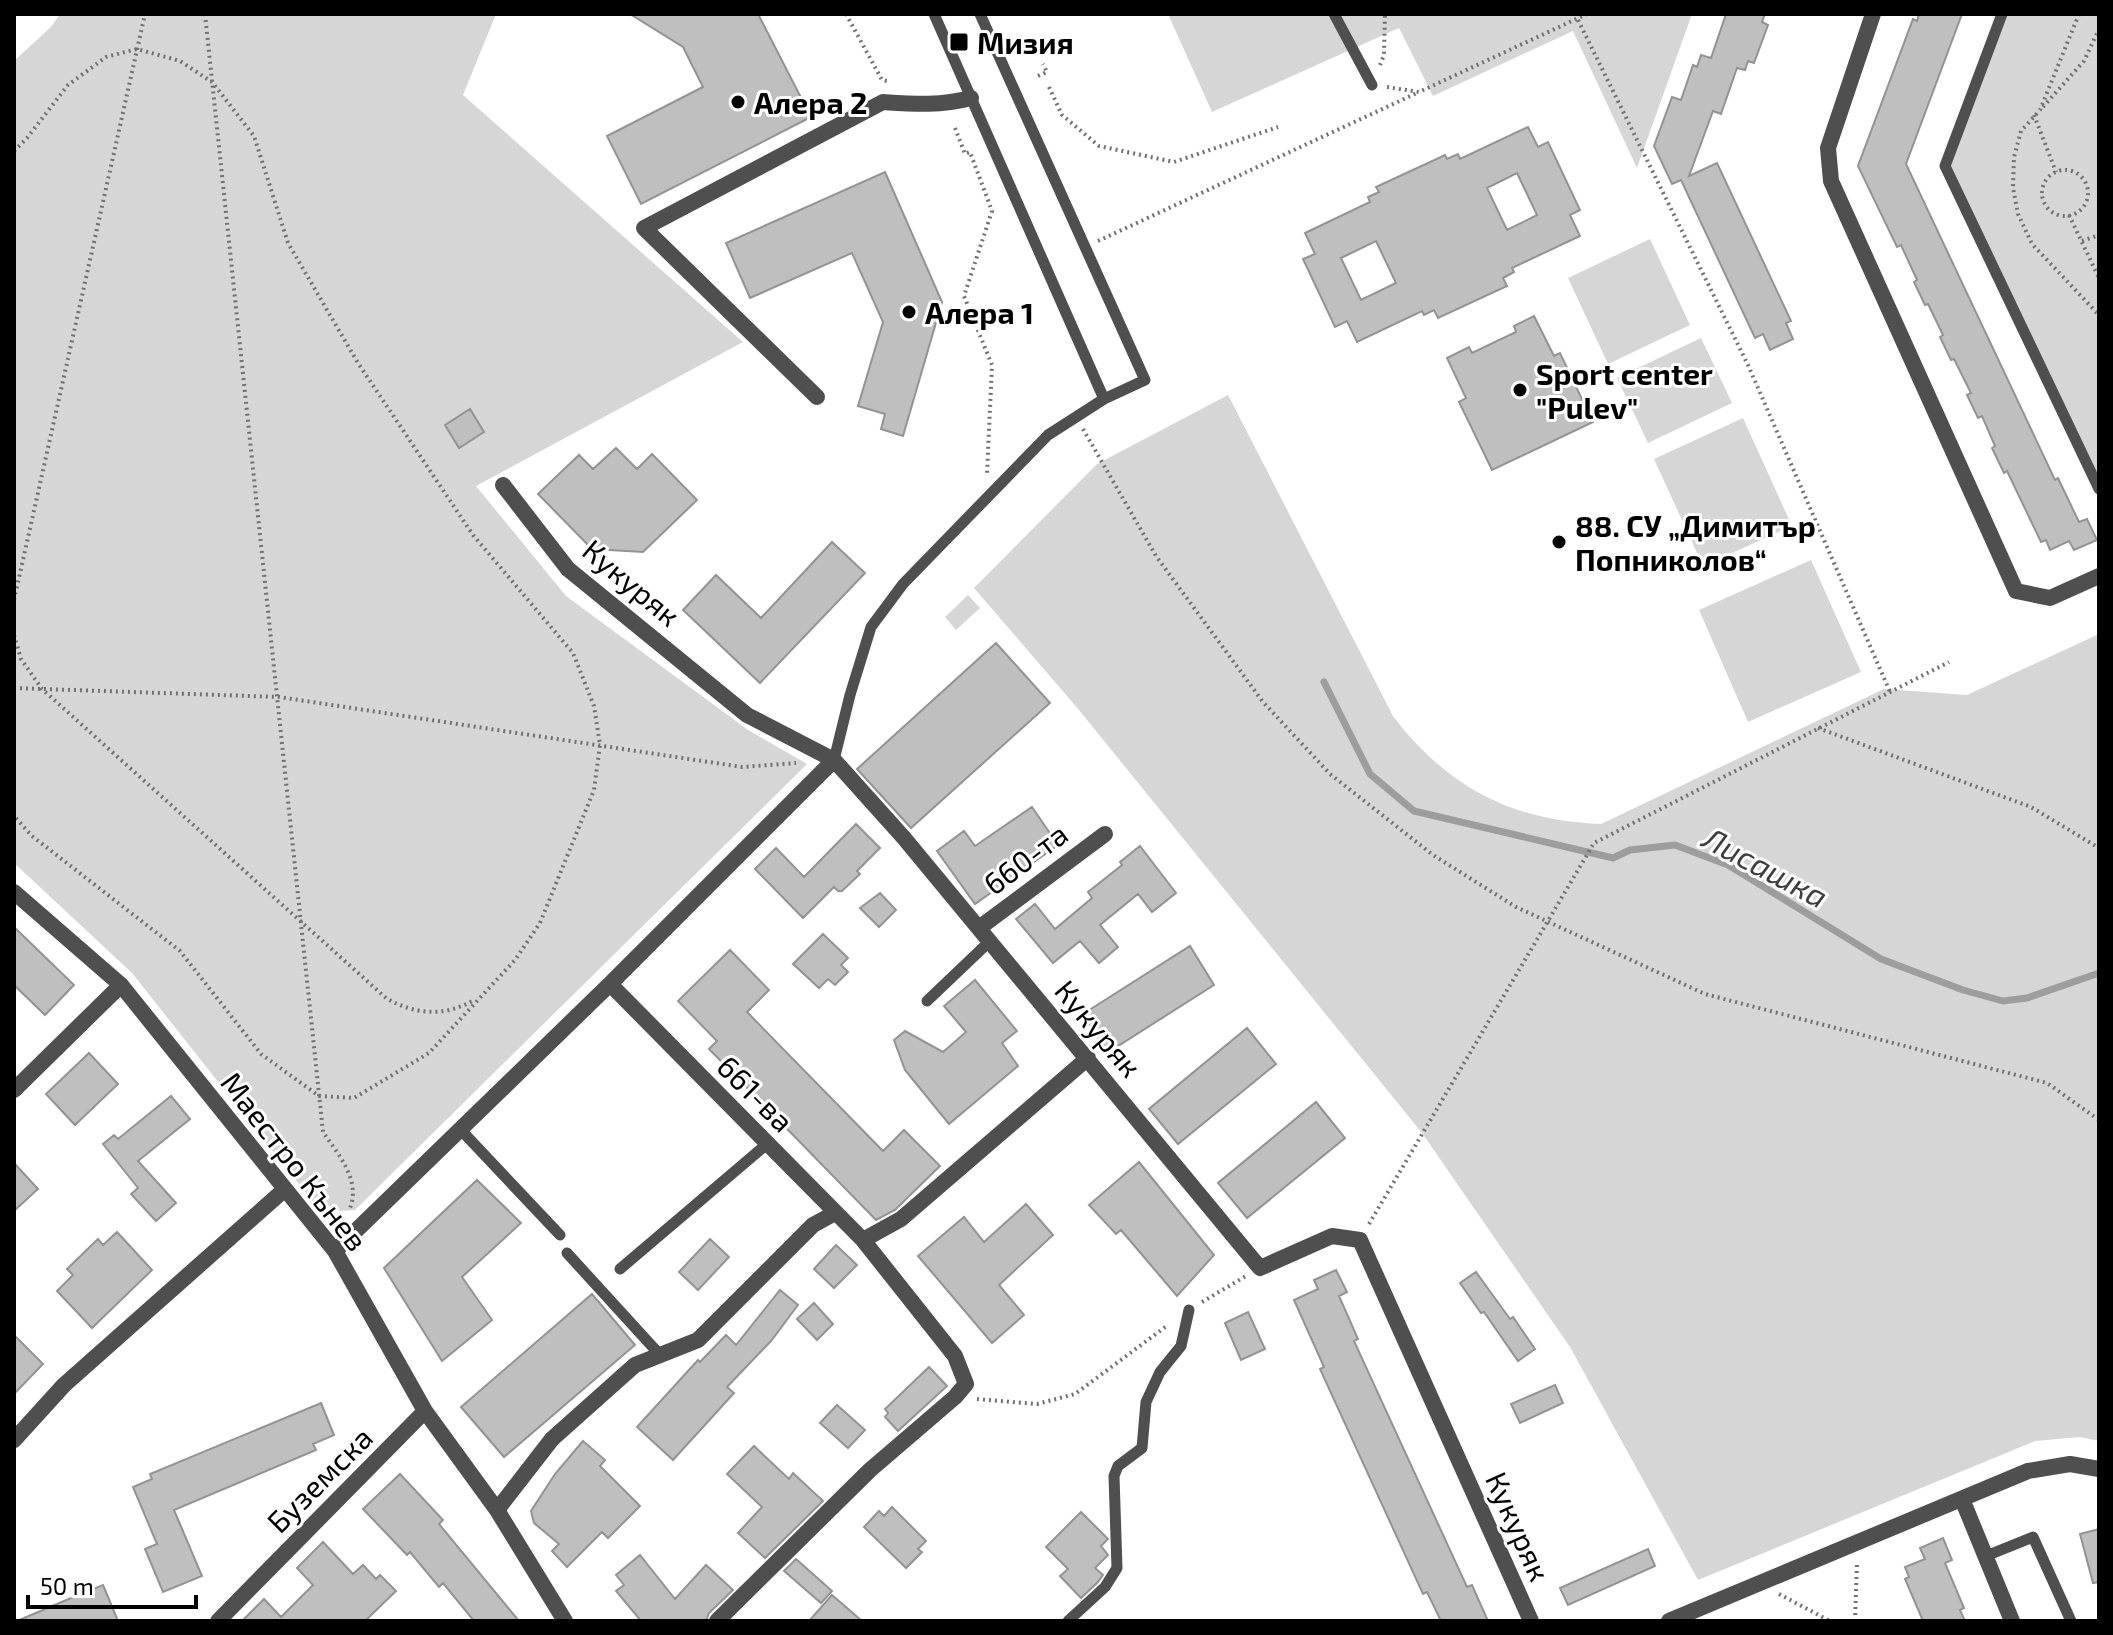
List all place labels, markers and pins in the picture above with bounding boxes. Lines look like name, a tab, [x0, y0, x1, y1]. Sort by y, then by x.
place label: Мизия	[977, 24, 1074, 60]
marker: Мизия	[948, 31, 970, 53]
place label: Алера 2	[754, 84, 868, 120]
marker: Алера 2	[729, 93, 747, 111]
place label: Алера 1	[925, 294, 1034, 330]
marker: Алера 1	[900, 303, 918, 321]
place label: Sport center "Pulev"	[1536, 355, 1713, 425]
marker: Sport center "Pulev"	[1511, 381, 1529, 399]
place label: 88. СУ „Димитър Попниколов“	[1575, 507, 1816, 577]
marker: 88. СУ „Димитър Попниколов“	[1550, 533, 1568, 551]

